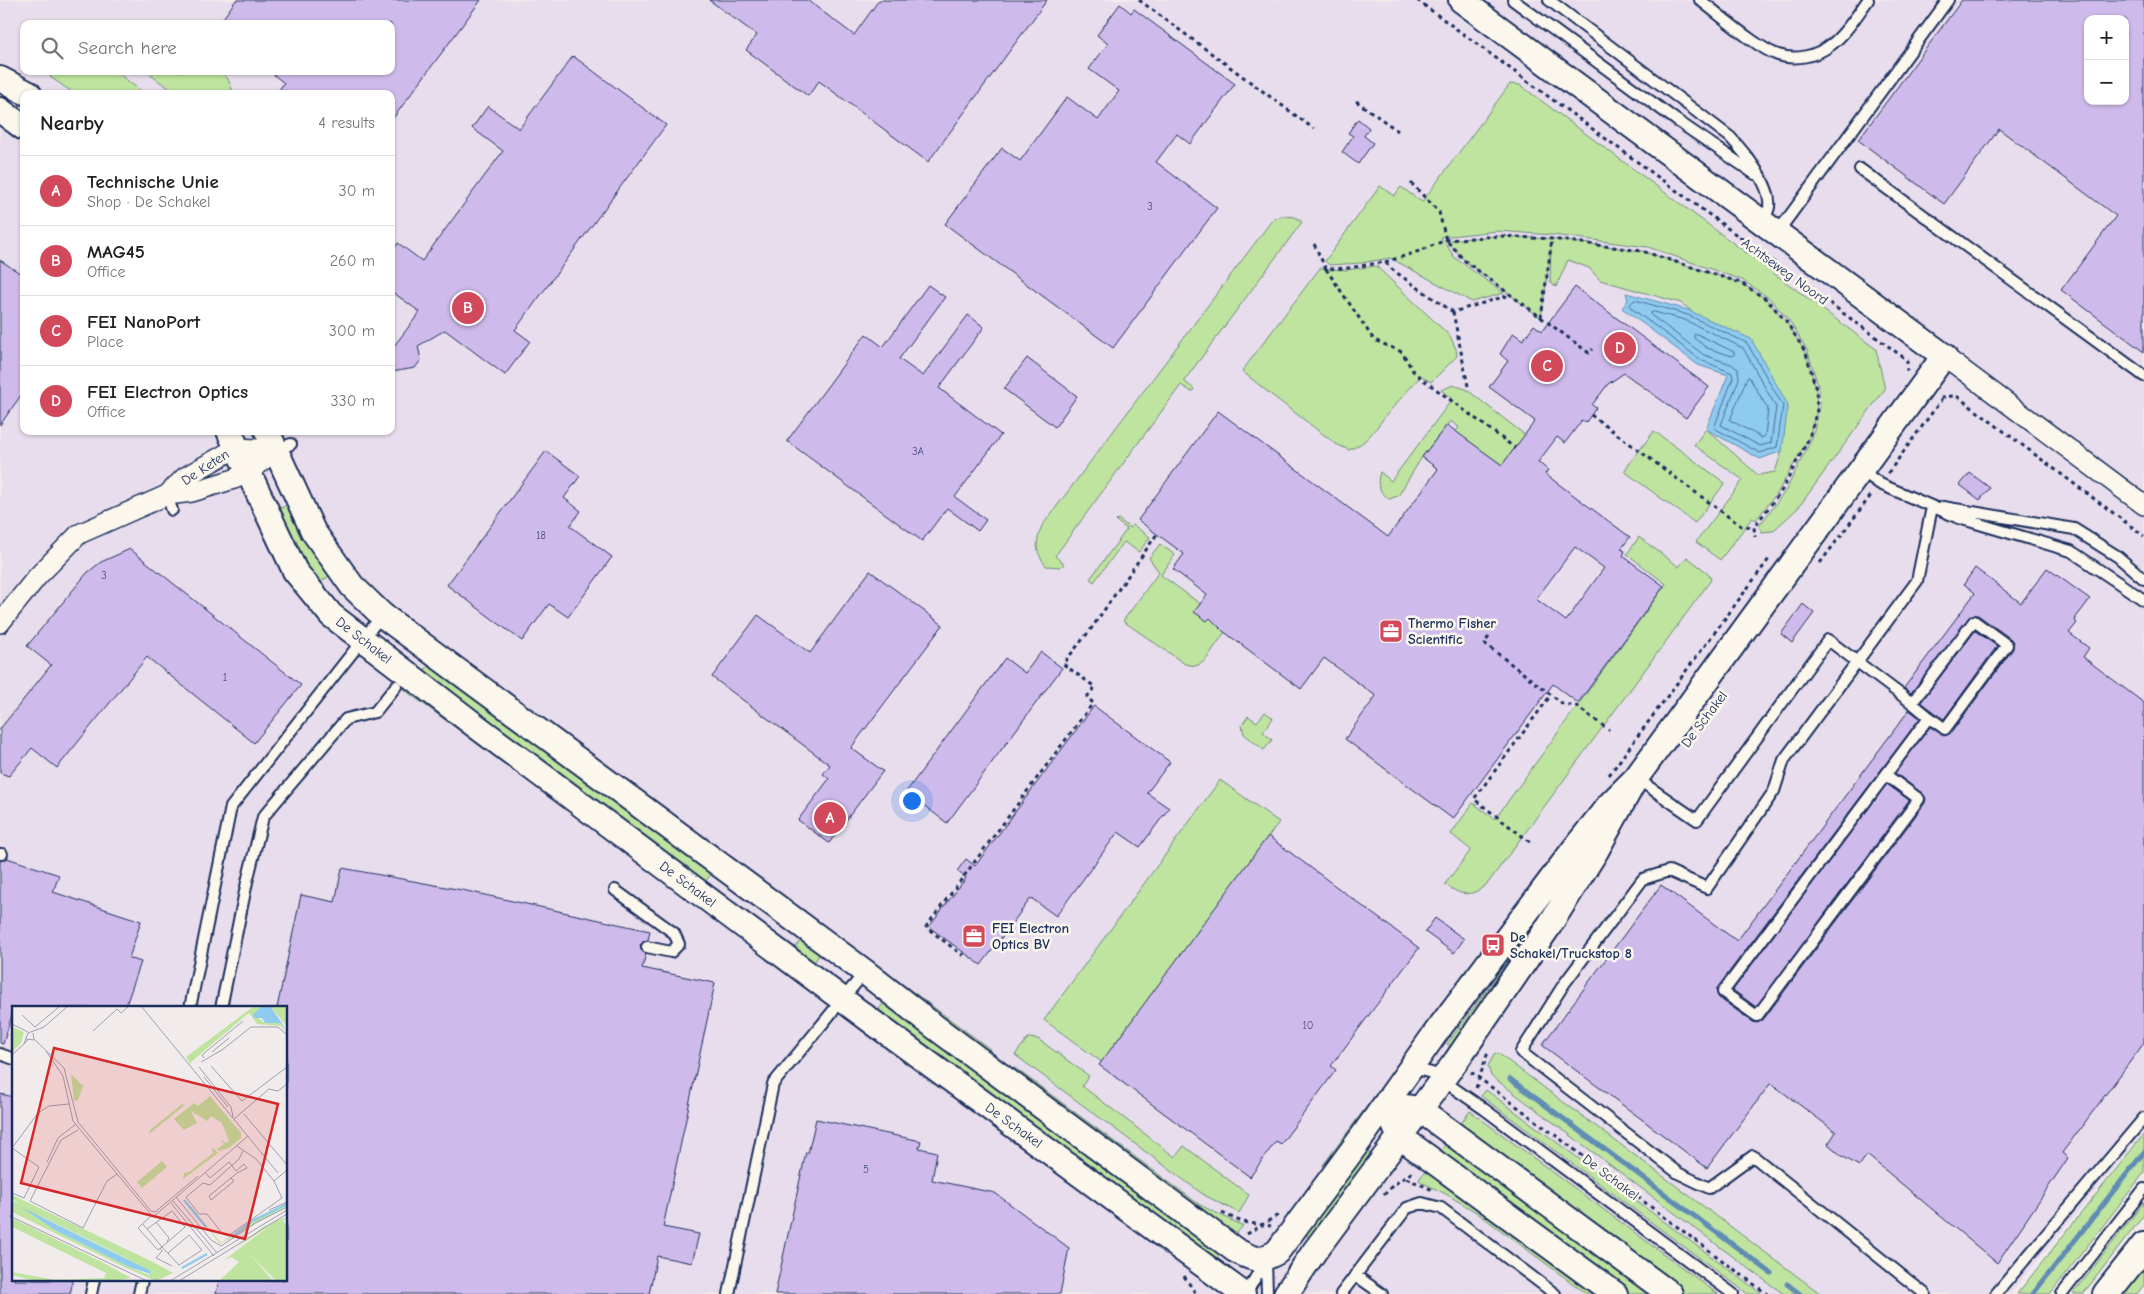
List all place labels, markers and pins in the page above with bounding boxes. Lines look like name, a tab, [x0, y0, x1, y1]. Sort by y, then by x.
pin: B	[452, 289, 484, 327]
pin: D	[1604, 329, 1636, 367]
pin: C	[1531, 347, 1563, 385]
place label: Thermo Fisher Scientific	[1408, 615, 1496, 648]
office icon: Thermo Fisher Scientific	[1378, 618, 1404, 644]
pin: A	[814, 799, 846, 837]
place label: FEI Electron Optics BV	[992, 920, 1069, 953]
office icon: FEI Electron Optics BV	[961, 923, 987, 949]
place label: De Schakel/Truckstop 8	[1510, 929, 1632, 962]
bus stop icon: De Schakel/Truckstop 8	[1480, 932, 1506, 958]

